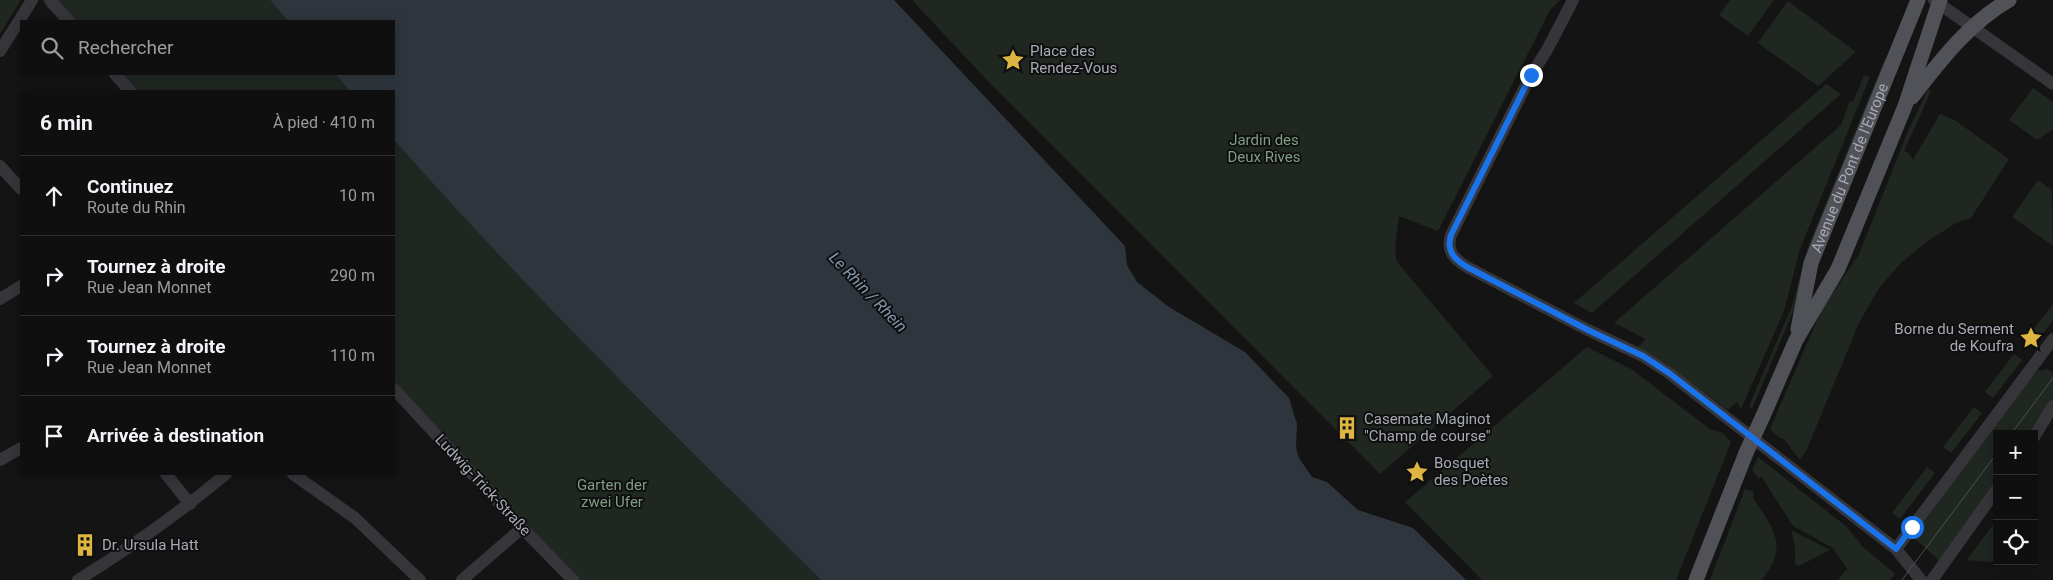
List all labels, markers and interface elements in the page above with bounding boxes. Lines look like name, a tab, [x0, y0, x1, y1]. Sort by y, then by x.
search box	[20, 20, 395, 75]
icon: search	[38, 34, 66, 62]
text: Rechercher	[78, 36, 173, 59]
place label: Place des Rendez-Vous	[1030, 42, 1117, 77]
place icon: Place des Rendez-Vous	[1000, 47, 1026, 73]
route end	[1520, 64, 1543, 87]
street label: Avenue du Pont de l'Europe	[1807, 80, 1892, 255]
text: 6 min	[40, 111, 93, 135]
text: À pied · 410 m	[273, 113, 375, 132]
park label: Jardin des Deux Rives	[1228, 131, 1301, 166]
text: Continuez	[87, 175, 173, 198]
icon: ahead	[40, 182, 68, 210]
text: 10 m	[339, 186, 375, 205]
text: Route du Rhin	[87, 198, 186, 217]
water label: Le Rhin / Rhein	[825, 248, 911, 336]
text: Tournez à droite	[87, 255, 226, 278]
icon: right	[40, 262, 68, 290]
text: 290 m	[330, 266, 375, 285]
text: Rue Jean Monnet	[87, 278, 211, 297]
place label: Borne du Serment de Koufra	[1894, 320, 2014, 355]
place icon: Borne du Serment de Koufra	[2018, 325, 2044, 351]
text: Tournez à droite	[87, 335, 226, 358]
icon: right	[40, 342, 68, 370]
text: 110 m	[330, 346, 375, 365]
text: Rue Jean Monnet	[87, 358, 211, 377]
place label: Casemate Maginot "Champ de course"	[1364, 410, 1491, 445]
building icon: Casemate Maginot "Champ de course"	[1334, 415, 1360, 441]
icon: arrive	[40, 422, 68, 450]
text: Arrivée à destination	[87, 424, 264, 447]
street label: Ludwig-Trick-Straße	[431, 430, 535, 540]
map controls	[1993, 430, 2038, 565]
button: +	[1993, 430, 2038, 475]
place label: Bosquet des Poètes	[1434, 454, 1508, 489]
place icon: Bosquet des Poètes	[1404, 459, 1430, 485]
button: −	[1993, 475, 2038, 520]
park label: Garten der zwei Ufer	[577, 476, 647, 511]
route start	[1901, 516, 1924, 539]
button: locate	[1993, 520, 2038, 565]
building icon: Dr. Ursula Hatt	[72, 532, 98, 558]
place label: Dr. Ursula Hatt	[102, 536, 199, 554]

